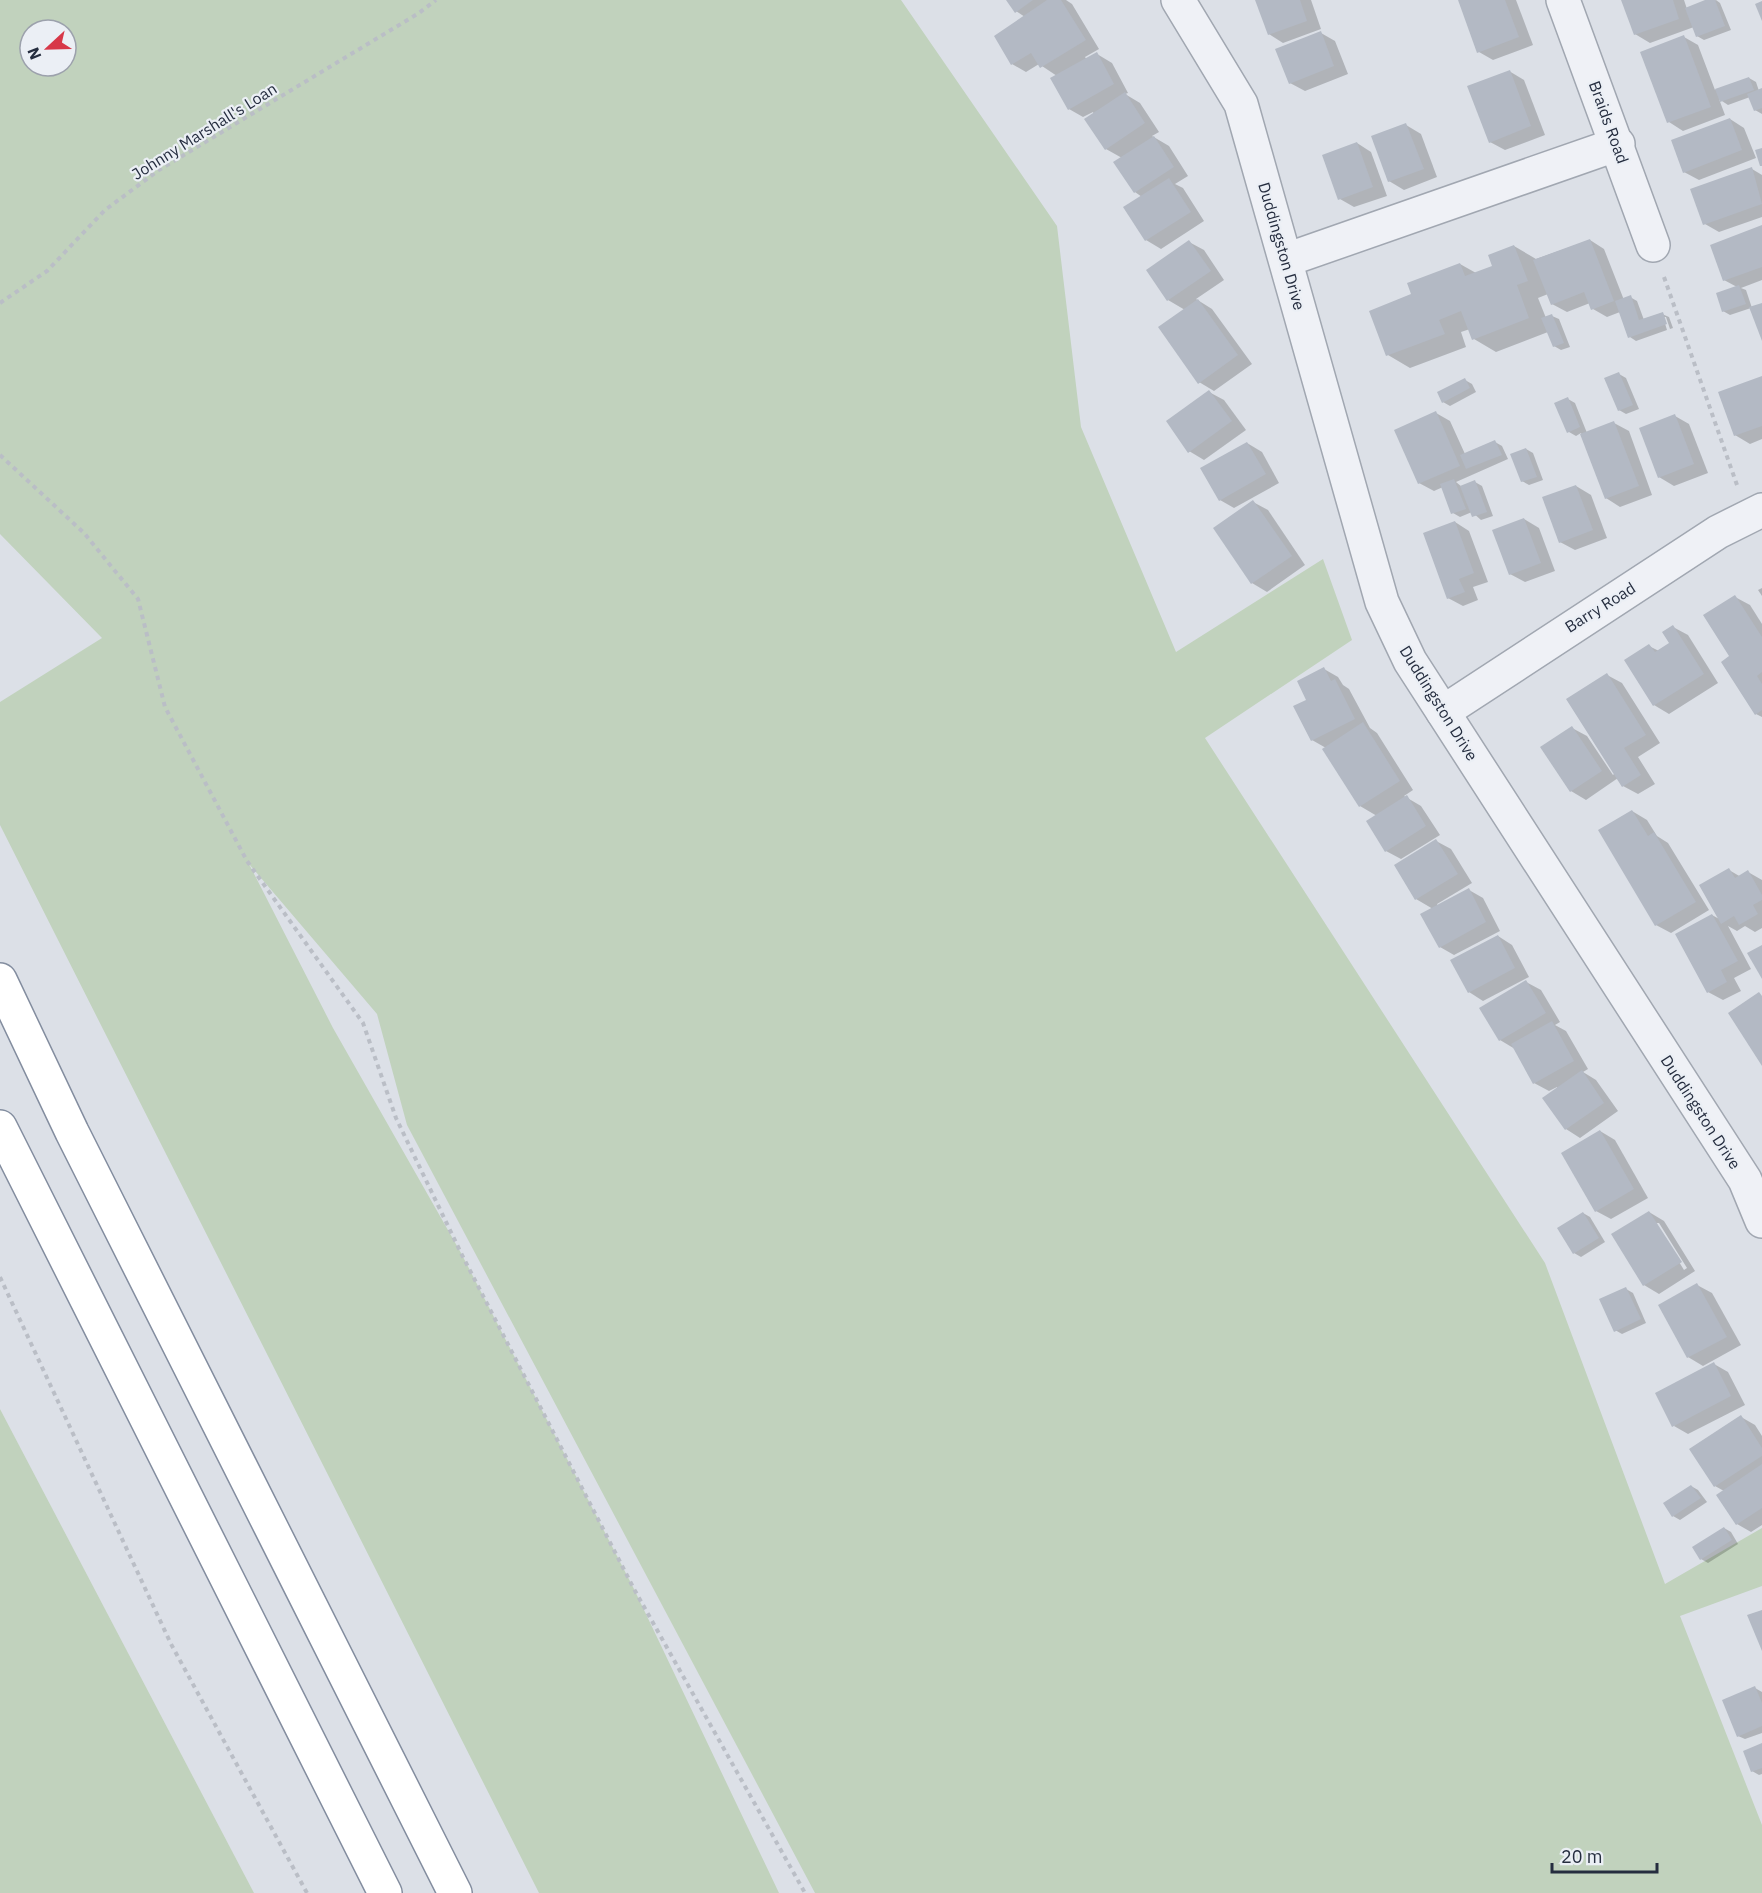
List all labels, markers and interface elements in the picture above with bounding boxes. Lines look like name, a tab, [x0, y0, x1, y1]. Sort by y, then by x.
north arrow	[18, 18, 78, 78]
text: N	[23, 44, 46, 63]
street label: Johnny Marshall's Loan	[128, 78, 280, 184]
street label: Braids Road	[1585, 78, 1633, 166]
street label: Duddingston Drive	[1254, 180, 1310, 312]
street label: Barry Road	[1561, 577, 1639, 637]
street label: Duddingston Drive	[1396, 642, 1483, 764]
street label: Duddingston Drive	[1657, 1051, 1745, 1173]
scale bar	[1552, 1836, 1657, 1874]
text: 20 m	[1561, 1845, 1603, 1868]

